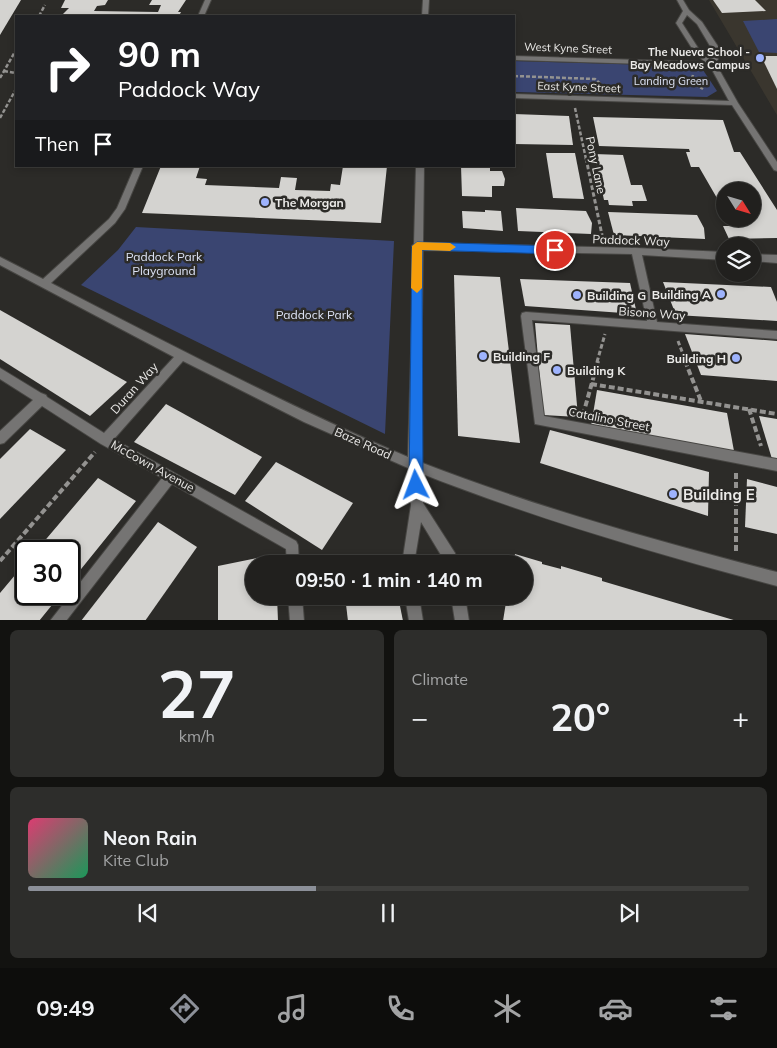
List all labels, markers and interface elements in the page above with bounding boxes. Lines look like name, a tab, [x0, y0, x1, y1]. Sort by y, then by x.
text: 90 m	[118, 32, 201, 76]
icon: right	[35, 35, 100, 100]
street label: West Kyne Street	[524, 39, 612, 57]
place label: The Nueva School - Bay Meadows Campus	[630, 45, 750, 72]
marker: The Nueva School - Bay Meadows Campus	[754, 52, 766, 64]
park label: Landing Green	[634, 74, 708, 88]
text: Paddock Way	[118, 75, 260, 103]
street label: East Kyne Street	[537, 79, 621, 95]
icon: arrive	[89, 130, 117, 158]
text: Then	[35, 132, 79, 156]
street label: Pony Lane	[583, 135, 609, 195]
north arrow	[716, 182, 761, 228]
map controls	[716, 182, 761, 282]
place label: The Morgan	[275, 195, 344, 210]
marker: The Morgan	[259, 196, 271, 208]
pin	[534, 229, 576, 271]
street label: Paddock Way	[592, 231, 671, 249]
icon: arrive	[541, 236, 569, 264]
button: layers	[716, 237, 761, 282]
park label: Paddock Park Playground	[126, 249, 203, 278]
place label: Building A	[652, 287, 711, 302]
place label: Building G	[587, 288, 646, 303]
marker: Building A	[715, 288, 727, 300]
marker: Building G	[571, 289, 583, 301]
street label: Bisono Way	[618, 303, 687, 323]
park label: Paddock Park	[276, 307, 353, 322]
place label: Building F	[493, 349, 550, 364]
marker: Building F	[477, 350, 489, 362]
place label: Building H	[666, 351, 726, 366]
marker: Building H	[730, 352, 742, 364]
street label: Duran Way	[107, 359, 161, 417]
place label: Building K	[567, 363, 626, 378]
marker: Building K	[551, 364, 563, 376]
street label: Catalino Street	[567, 404, 651, 434]
street label: Baze Road	[332, 424, 394, 462]
street label: McCown Avenue	[109, 437, 197, 495]
position arrow	[389, 458, 441, 510]
place label: Building E	[683, 485, 755, 504]
marker: Building E	[667, 488, 679, 500]
speed limit sign: 30	[15, 540, 80, 605]
text: 09:50 · 1 min · 140 m	[295, 568, 483, 592]
text: 27	[158, 653, 236, 734]
text: Climate	[412, 669, 468, 689]
text: 20°	[550, 693, 610, 741]
text: −	[412, 700, 428, 735]
text: +	[732, 700, 749, 735]
text: km/h	[179, 726, 215, 746]
text: Neon Rain	[103, 826, 197, 850]
text: Kite Club	[103, 850, 169, 870]
icon: previous	[134, 899, 162, 927]
icon: pause	[374, 899, 402, 927]
icon: next	[615, 899, 643, 927]
icon: directions	[167, 991, 202, 1026]
icon: music	[275, 991, 310, 1026]
icon: phone	[383, 991, 418, 1026]
icon: climate	[490, 991, 525, 1026]
icon: car	[598, 991, 633, 1026]
icon: filters	[706, 991, 741, 1026]
text: 09:49	[36, 994, 95, 1022]

